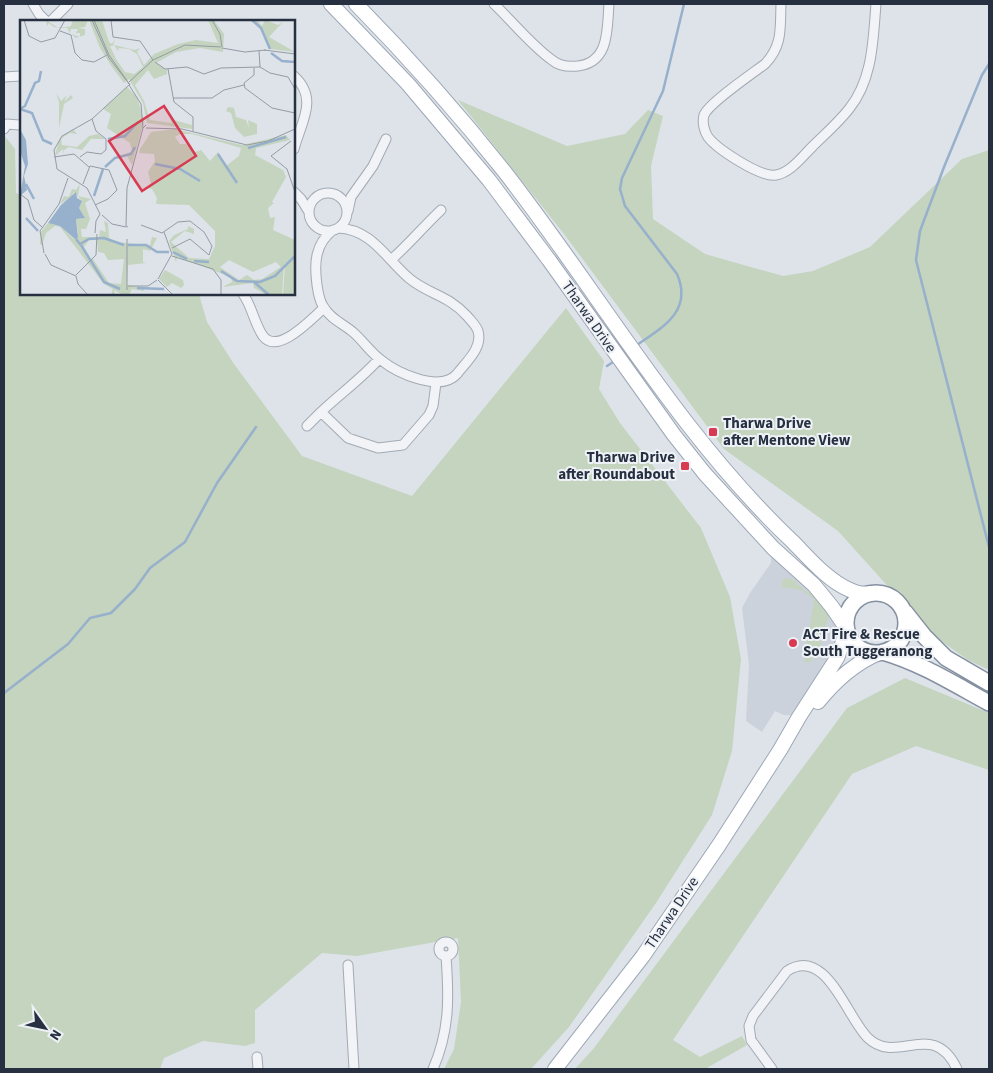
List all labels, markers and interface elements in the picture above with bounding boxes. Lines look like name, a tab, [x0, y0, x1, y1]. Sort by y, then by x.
inset map	[20, 20, 295, 295]
street label: Tharwa Drive	[557, 277, 621, 357]
place label: Tharwa Drive after Mentone View	[723, 413, 851, 451]
marker: Tharwa Drive after Mentone View	[707, 426, 719, 438]
place label: Tharwa Drive after Roundabout	[558, 447, 675, 485]
marker: Tharwa Drive after Roundabout	[679, 460, 691, 472]
place label: ACT Fire & Rescue South Tuggeranong	[802, 624, 932, 662]
marker: ACT Fire & Rescue South Tuggeranong	[787, 637, 799, 649]
street label: Tharwa Drive	[640, 873, 704, 953]
north arrow	[20, 1003, 70, 1053]
text: N	[44, 1025, 66, 1044]

